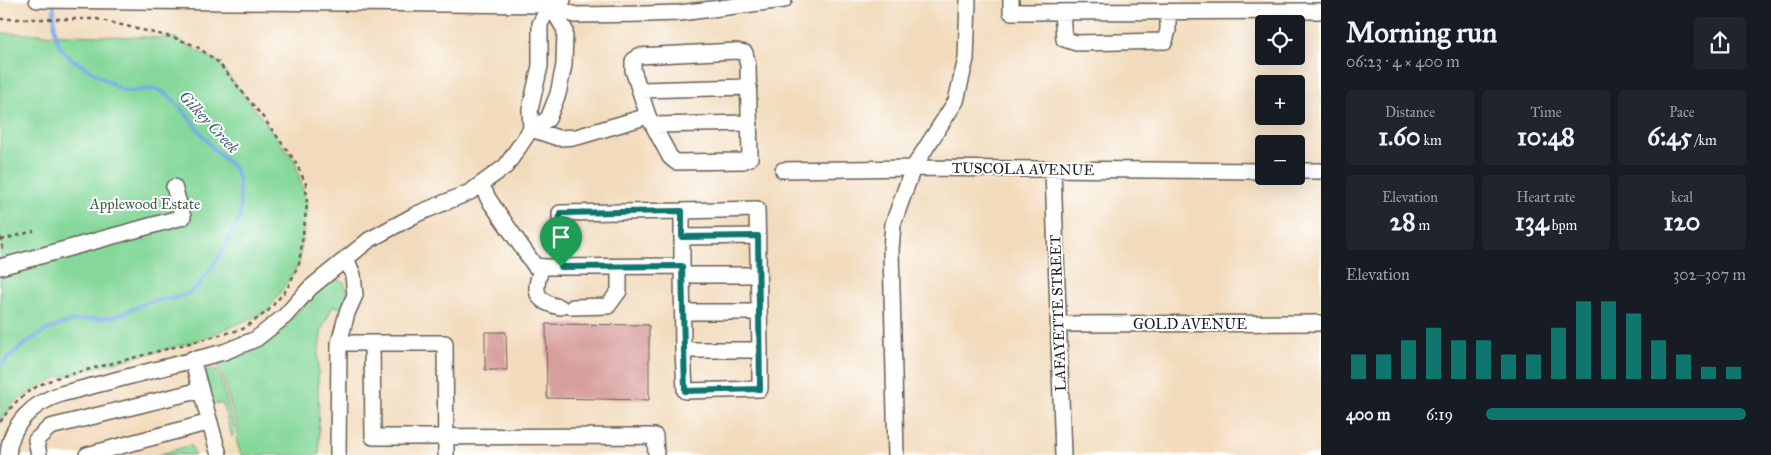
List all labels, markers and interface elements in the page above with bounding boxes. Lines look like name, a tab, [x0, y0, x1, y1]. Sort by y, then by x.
map controls	[1255, 15, 1305, 185]
button: locate	[1255, 15, 1305, 65]
text: Morning run	[1346, 15, 1497, 50]
button: share	[1694, 17, 1746, 69]
text: 06:23 · 4 × 400 m	[1346, 52, 1460, 71]
button: +	[1255, 75, 1305, 125]
water label: Gilkey Creek	[175, 87, 243, 157]
text: Distance	[1385, 104, 1435, 121]
text: Time	[1531, 104, 1562, 121]
text: Pace	[1669, 104, 1695, 121]
text: 1.60	[1378, 121, 1421, 152]
text: 10:48	[1517, 121, 1575, 152]
text: 6:45	[1647, 121, 1692, 152]
text: km	[1421, 132, 1442, 149]
text: /km	[1692, 132, 1717, 149]
button: −	[1255, 135, 1305, 185]
street label: TUSCOLA AVENUE	[952, 159, 1095, 179]
text: Elevation	[1382, 189, 1438, 206]
text: Heart rate	[1517, 189, 1575, 206]
text: kcal	[1671, 189, 1693, 206]
park label: Applewood Estate	[89, 195, 200, 213]
text: 28	[1390, 206, 1415, 237]
text: 134	[1515, 206, 1549, 237]
text: 120	[1664, 206, 1700, 237]
pin	[540, 216, 582, 267]
text: m	[1415, 217, 1430, 234]
text: bpm	[1549, 217, 1577, 234]
icon: arrive	[547, 223, 575, 251]
street label: LAFAYETTE STREET	[1046, 234, 1070, 392]
text: Elevation	[1346, 265, 1410, 284]
text: 302–307 m	[1673, 265, 1746, 284]
street label: GOLD AVENUE	[1133, 315, 1247, 333]
text: 400 m	[1346, 405, 1390, 424]
text: 6:19	[1426, 405, 1453, 424]

